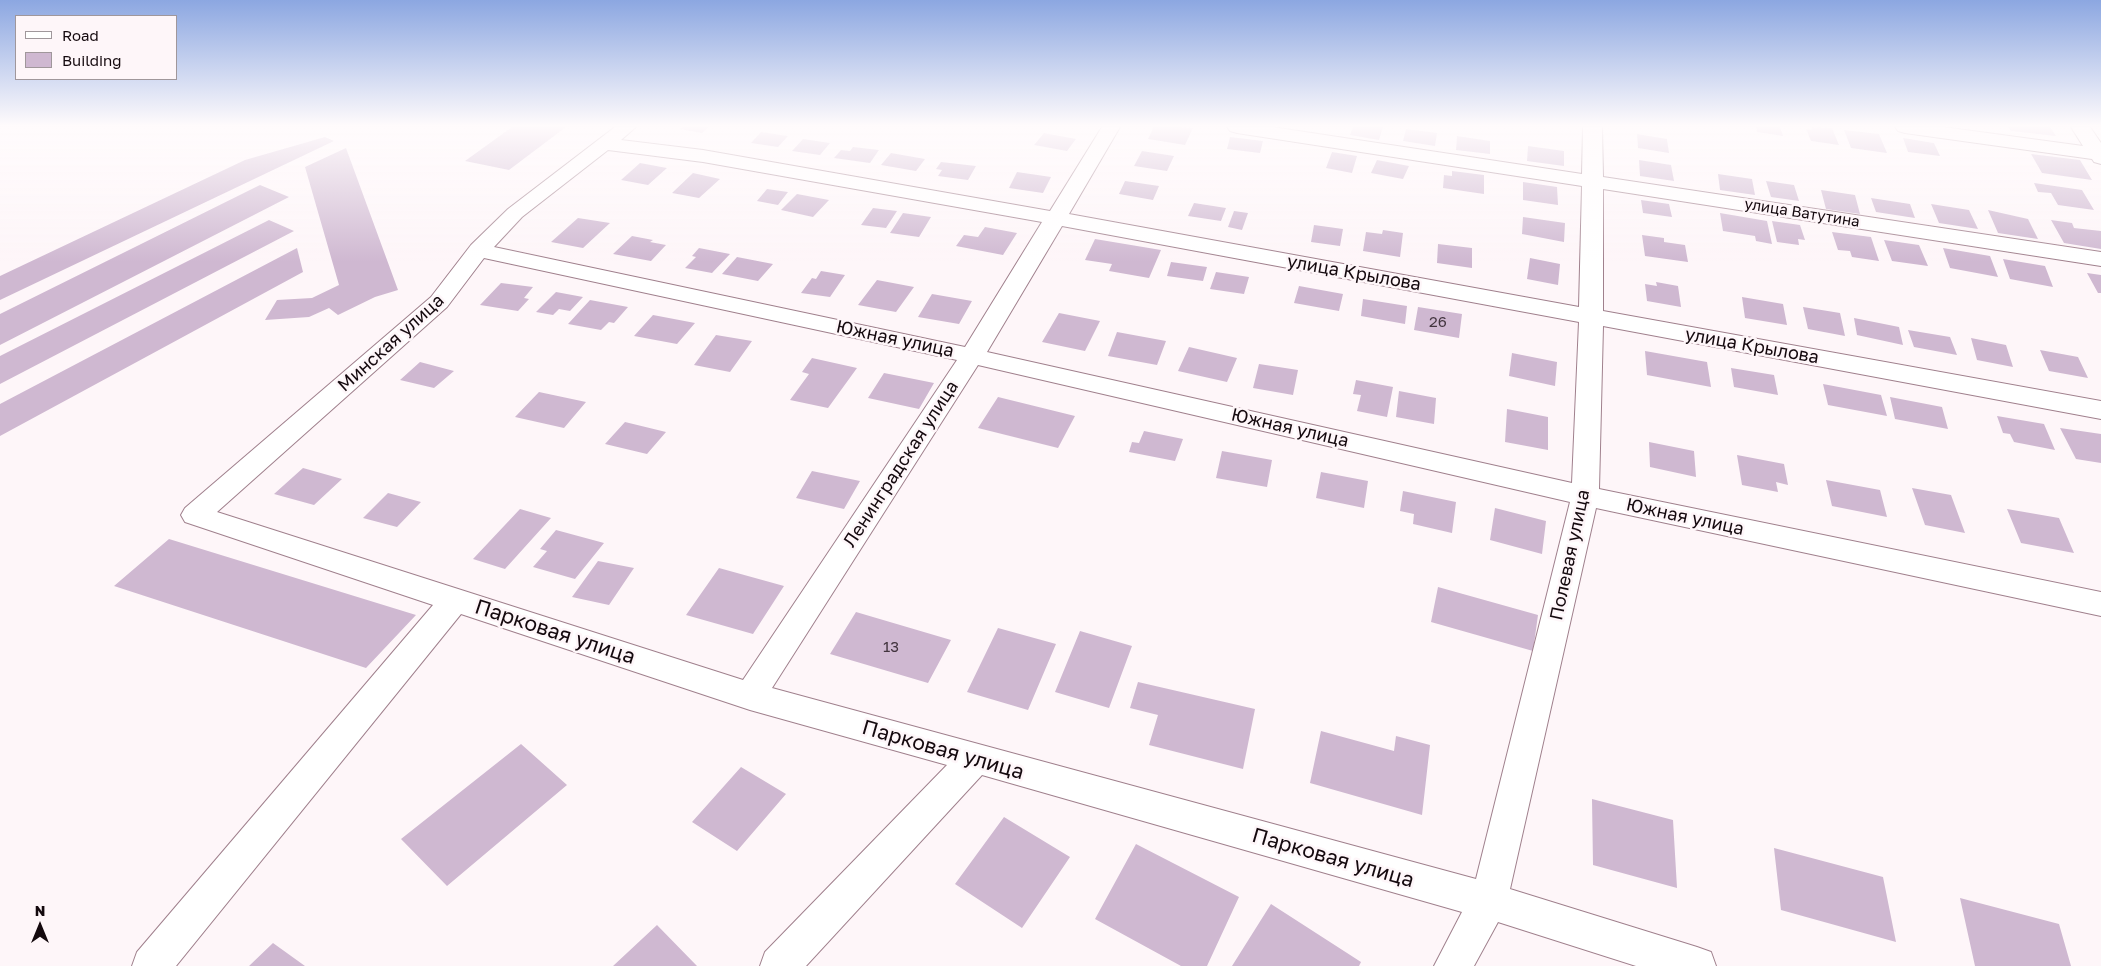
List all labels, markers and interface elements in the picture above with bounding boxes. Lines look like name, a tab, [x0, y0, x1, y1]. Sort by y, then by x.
legend	[15, 15, 178, 80]
text: Road	[62, 26, 99, 44]
text: Building	[62, 51, 122, 69]
street label: улица Ватутина	[1743, 195, 1861, 231]
street label: улица Крылова	[1285, 251, 1423, 295]
street label: Минская улица	[334, 290, 448, 396]
house number: 26	[1429, 313, 1447, 331]
street label: Южная улица	[834, 316, 956, 362]
street label: улица Крылова	[1683, 324, 1821, 368]
street label: Ленинградская улица	[839, 377, 963, 551]
street label: Южная улица	[1229, 404, 1351, 452]
street label: Полевая улица	[1546, 488, 1594, 622]
street label: Южная улица	[1624, 494, 1746, 540]
street label: Парковая улица	[472, 594, 638, 670]
house number: 13	[883, 638, 899, 656]
street label: Парковая улица	[859, 715, 1027, 785]
street label: Парковая улица	[1249, 823, 1417, 893]
north arrow	[15, 901, 65, 951]
text: N	[35, 902, 45, 919]

